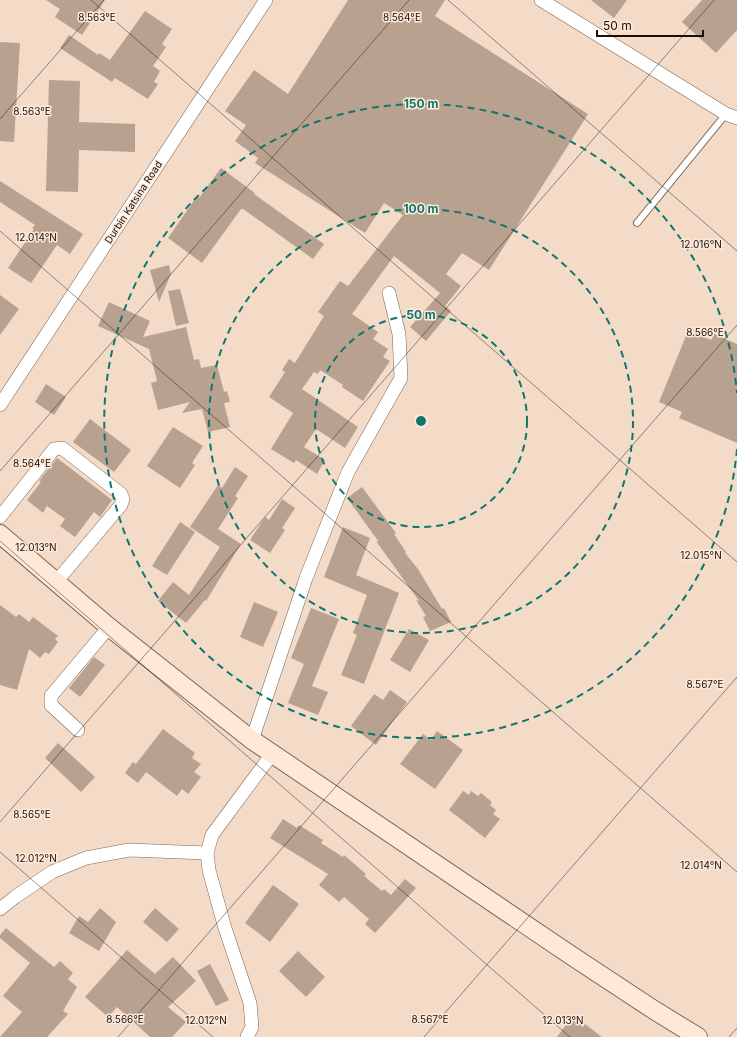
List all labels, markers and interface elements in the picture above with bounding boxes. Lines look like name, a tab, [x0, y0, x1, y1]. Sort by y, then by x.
text: 8.563°E	[78, 11, 116, 23]
text: 8.564°E	[383, 11, 421, 23]
scale bar	[597, 12, 703, 38]
text: 50 m	[603, 18, 632, 33]
text: 150 m	[404, 96, 438, 111]
text: 8.563°E	[13, 105, 51, 117]
street label: Durbin Katsina Road	[102, 158, 164, 246]
text: 100 m	[403, 201, 439, 216]
text: 12.014°N	[15, 231, 57, 243]
text: 12.016°N	[680, 238, 722, 250]
text: 50 m	[406, 307, 436, 322]
text: 8.566°E	[686, 326, 724, 338]
centre of rings	[414, 414, 428, 428]
text: 8.564°E	[13, 457, 51, 469]
text: 12.013°N	[15, 541, 57, 553]
text: 12.015°N	[680, 549, 722, 561]
text: 8.567°E	[686, 678, 724, 690]
text: 8.565°E	[13, 808, 51, 820]
text: 12.012°N	[15, 852, 57, 864]
text: 12.014°N	[680, 859, 722, 871]
text: 8.566°E	[106, 1013, 144, 1025]
text: 8.567°E	[411, 1013, 449, 1025]
text: 12.012°N	[185, 1014, 227, 1026]
text: 12.013°N	[542, 1014, 584, 1026]

